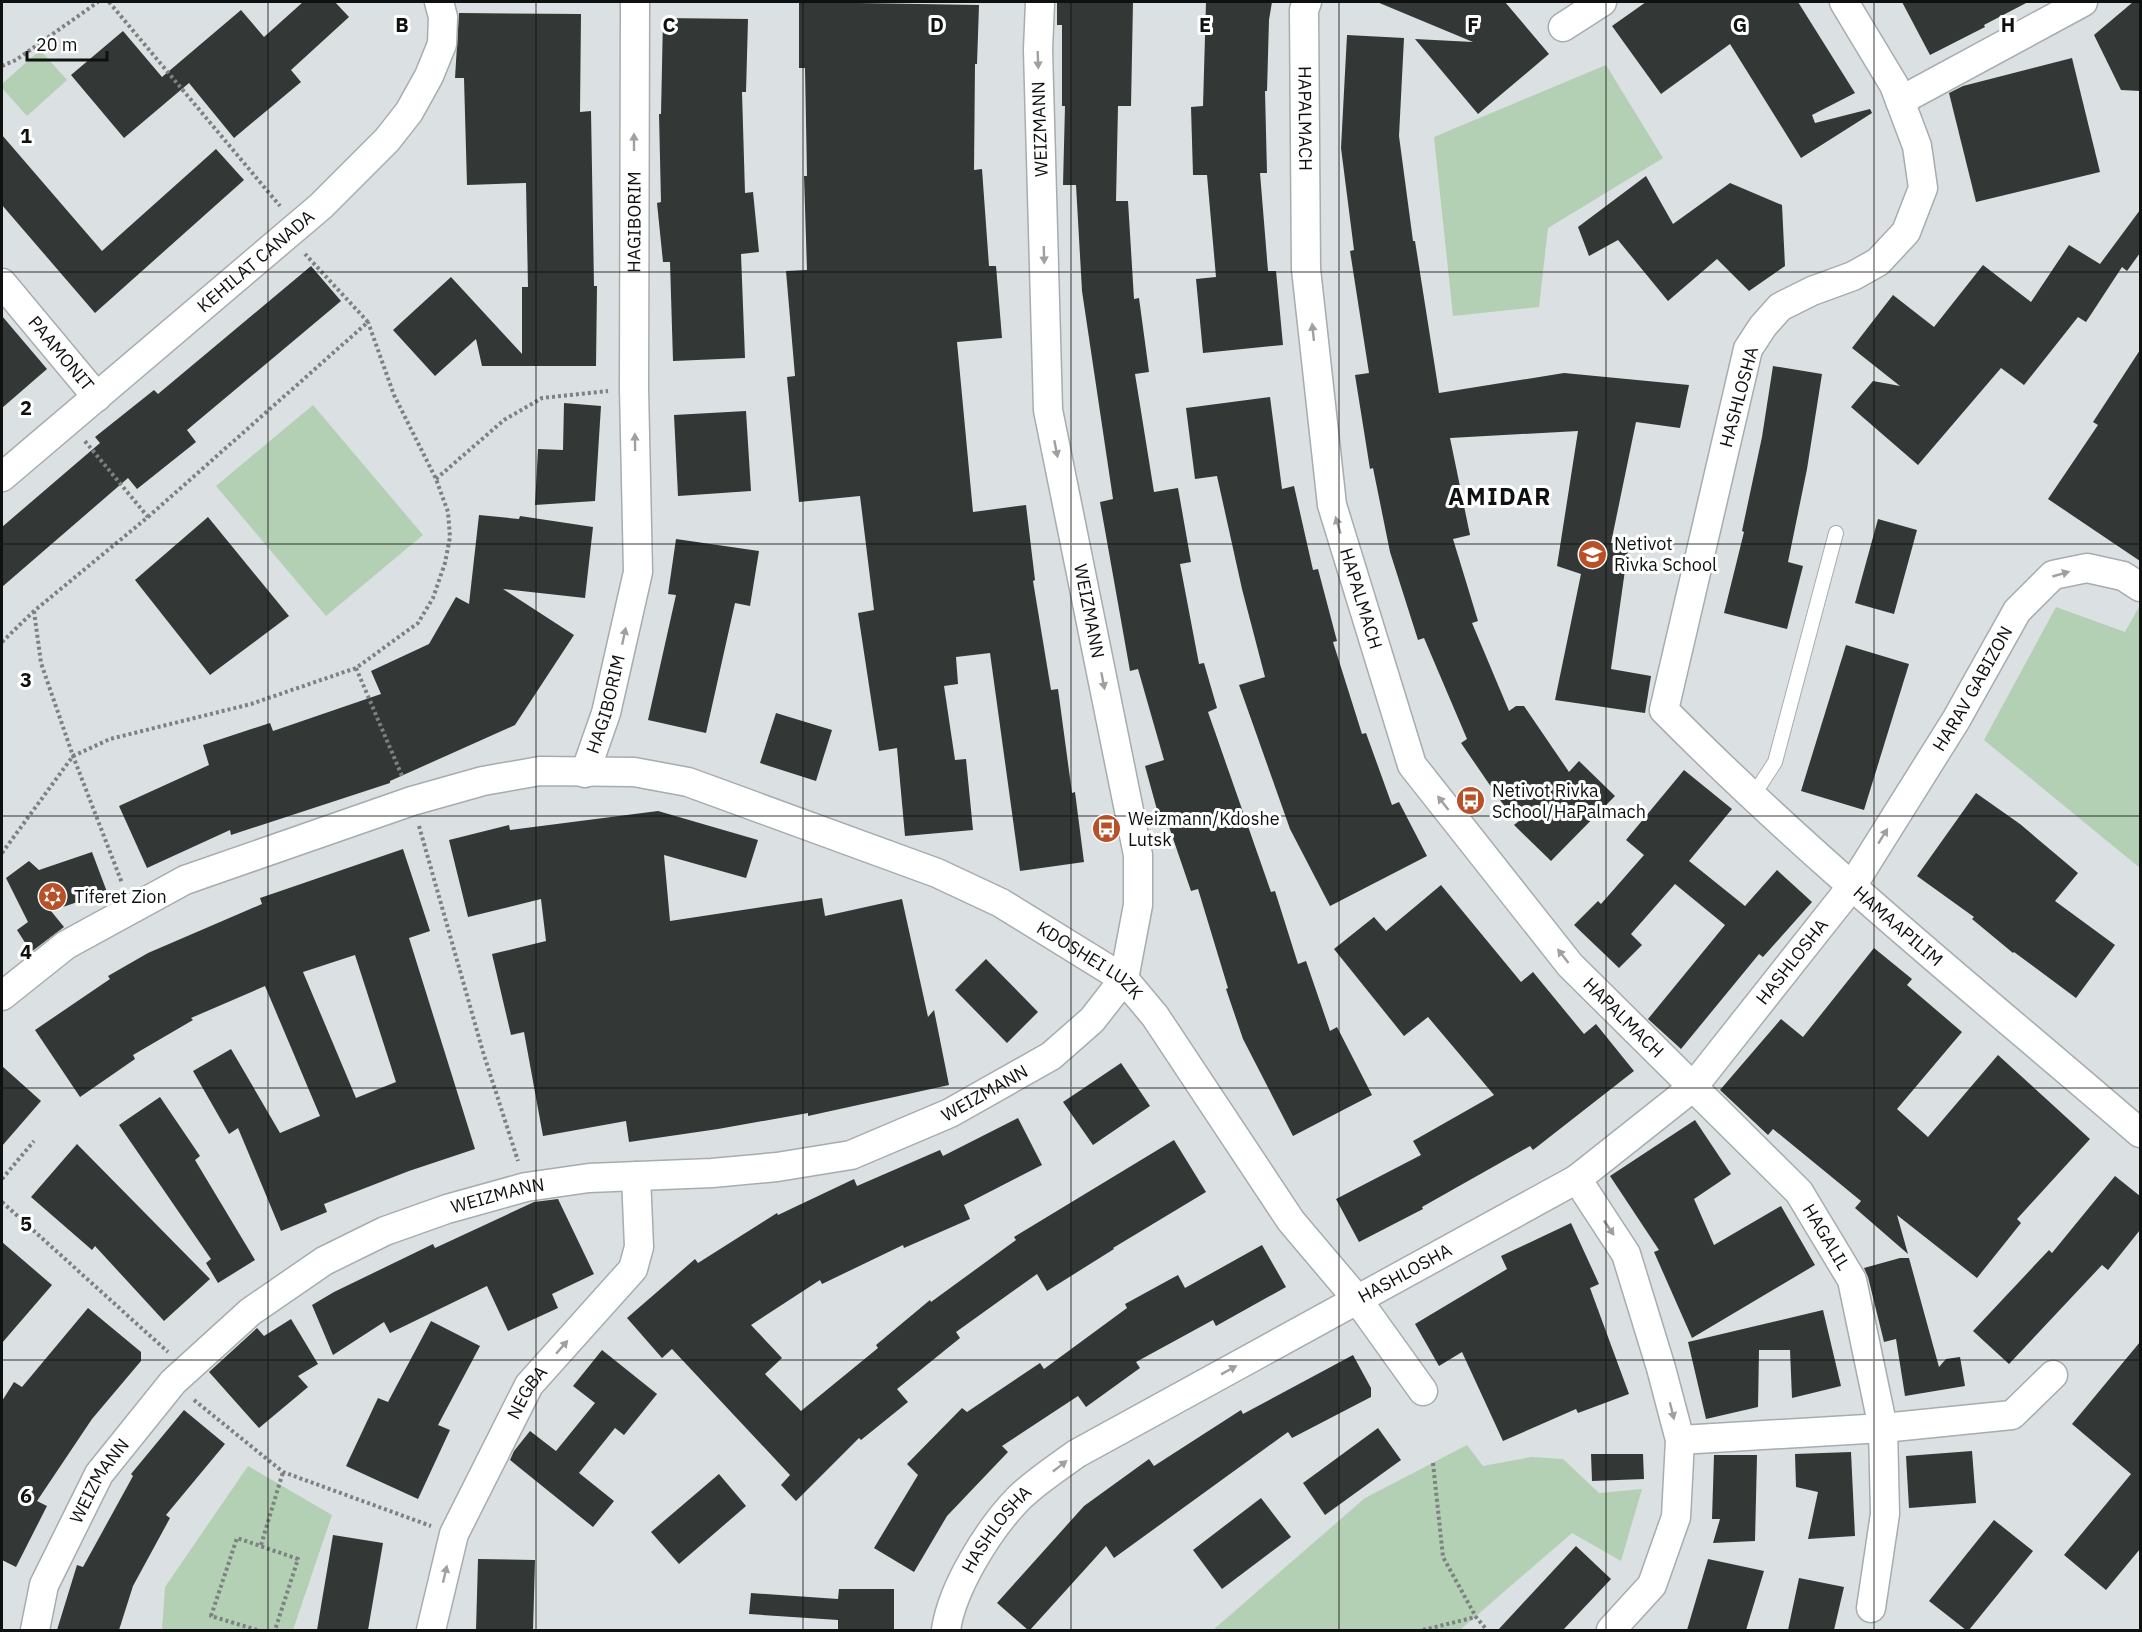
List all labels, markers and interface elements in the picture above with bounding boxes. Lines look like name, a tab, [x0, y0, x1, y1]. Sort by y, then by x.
text: B	[395, 11, 409, 38]
text: C	[662, 11, 676, 38]
text: D	[930, 11, 944, 38]
text: E	[1199, 11, 1211, 38]
text: F	[1467, 11, 1479, 38]
text: G	[1733, 11, 1747, 38]
text: H	[2001, 11, 2015, 38]
scale bar	[27, 24, 106, 62]
text: 20 m	[36, 33, 78, 56]
one-way arrow	[1034, 50, 1043, 69]
street label: HAPALMACH	[1293, 66, 1317, 171]
street label: WEIZMANN	[1026, 81, 1053, 177]
text: 1	[20, 122, 32, 149]
one-way arrow	[630, 133, 639, 152]
street label: HAGIBORIM	[622, 171, 646, 273]
street label: KEHILAT CANADA	[192, 205, 319, 317]
one-way arrow	[1039, 245, 1049, 264]
street label: PAAMONIT	[23, 311, 99, 396]
one-way arrow	[1308, 322, 1318, 341]
street label: HASHLOSHA	[1714, 344, 1763, 450]
text: 2	[20, 394, 32, 421]
one-way arrow	[630, 433, 640, 452]
one-way arrow	[1052, 440, 1061, 459]
district label: AMIDAR	[1448, 480, 1552, 512]
one-way arrow	[1333, 516, 1342, 534]
place label: Netivot Rivka School	[1614, 532, 1717, 576]
school or university icon: Netivot Rivka School	[1577, 538, 1609, 570]
street label: HAPALMACH	[1335, 545, 1388, 652]
street label: WEIZMANN	[1069, 562, 1110, 660]
one-way arrow	[2052, 569, 2070, 578]
street label: HARAV GABIZON	[1927, 622, 2017, 755]
one-way arrow	[620, 626, 629, 645]
street label: HAGIBORIM	[581, 653, 630, 757]
text: 3	[20, 666, 32, 693]
one-way arrow	[1099, 672, 1108, 691]
place label: Netivot Rivka School/HaPalmach	[1492, 779, 1646, 823]
bus stop icon: Netivot Rivka School/HaPalmach	[1455, 785, 1487, 817]
one-way arrow	[1436, 795, 1449, 811]
place label: Weizmann/Kdoshe Lutsk	[1128, 807, 1280, 851]
bus stop icon: Weizmann/Kdoshe Lutsk	[1091, 813, 1123, 845]
one-way arrow	[1878, 828, 1889, 844]
synagogue icon: Tiferet Zion	[37, 881, 69, 913]
street label: HAMAAPILIM	[1849, 881, 1948, 971]
place label: Tiferet Zion	[74, 885, 167, 908]
street label: HASHLOSHA	[1751, 913, 1833, 1009]
street label: KDOSHEI LUZK	[1033, 916, 1149, 1004]
text: 4	[20, 938, 32, 965]
one-way arrow	[1558, 949, 1570, 964]
street label: HAPALMACH	[1578, 972, 1669, 1063]
street label: WEIZMANN	[937, 1059, 1032, 1127]
street label: WEIZMANN	[448, 1173, 546, 1218]
street label: HAGALIL	[1798, 1200, 1855, 1274]
text: 5	[20, 1210, 32, 1237]
one-way arrow	[1603, 1219, 1615, 1235]
street label: HASHLOSHA	[1354, 1238, 1456, 1308]
one-way arrow	[555, 1340, 568, 1355]
street label: NEGBA	[502, 1360, 552, 1423]
one-way arrow	[1221, 1365, 1238, 1375]
one-way arrow	[1668, 1402, 1677, 1420]
street label: WEIZMANN	[64, 1434, 134, 1527]
one-way arrow	[1052, 1459, 1068, 1472]
street label: HASHLOSHA	[956, 1480, 1036, 1577]
text: 6	[20, 1482, 32, 1509]
one-way arrow	[440, 1564, 450, 1583]

